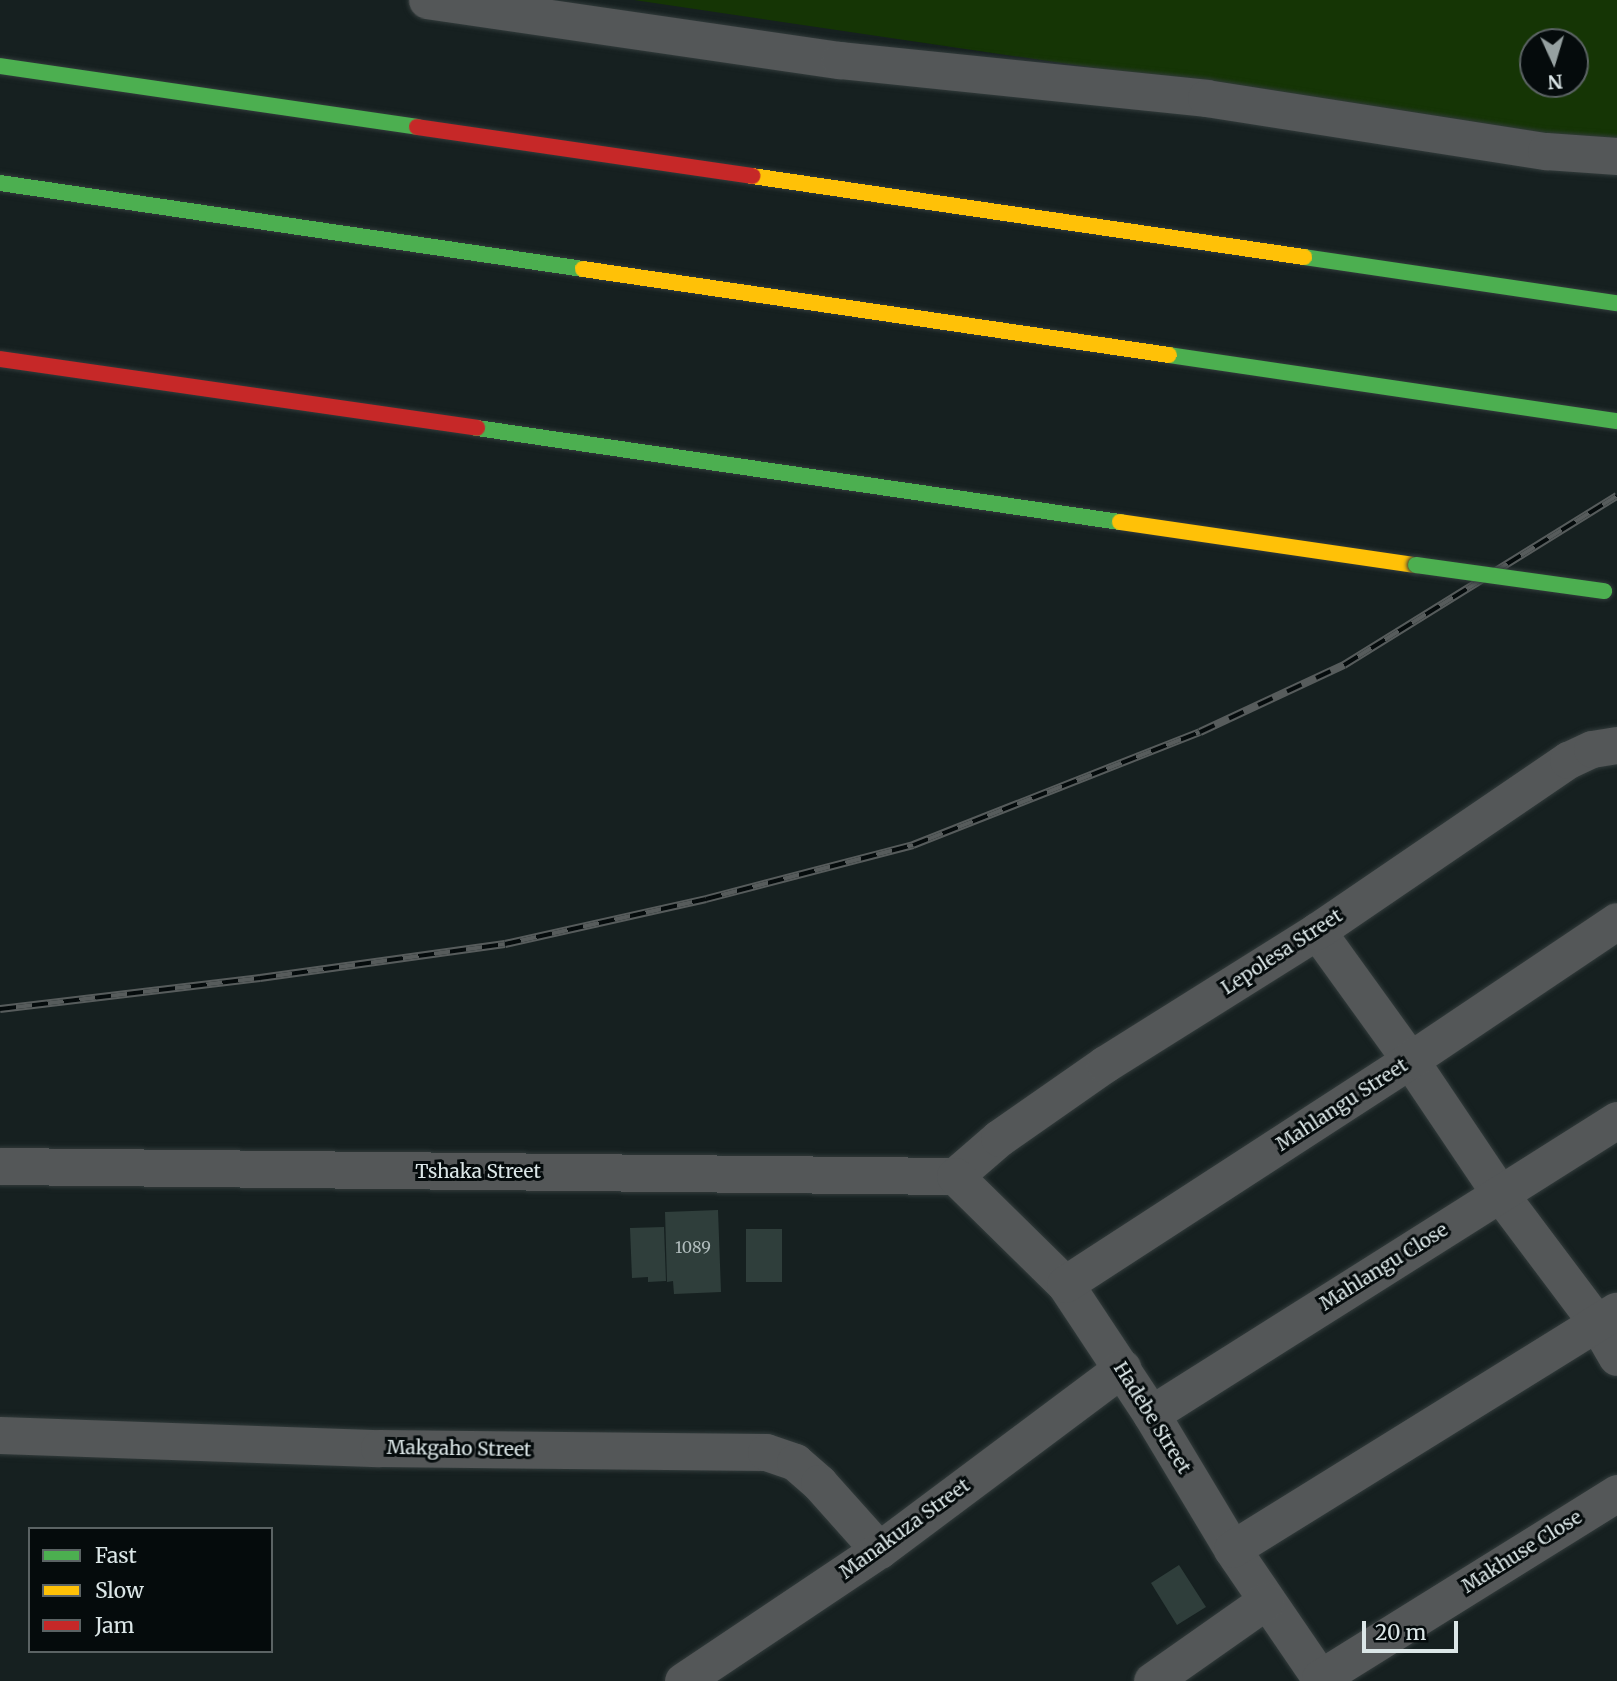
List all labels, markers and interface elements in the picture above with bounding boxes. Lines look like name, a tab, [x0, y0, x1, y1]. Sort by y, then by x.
north arrow	[1519, 28, 1589, 98]
text: N	[1547, 69, 1564, 94]
street label: Lepolesa Street	[1217, 904, 1347, 1000]
street label: Mahlangu Street	[1272, 1054, 1412, 1156]
street label: Tshaka Street	[415, 1161, 541, 1183]
street label: Mahlangu Close	[1316, 1218, 1452, 1316]
house number: 1089	[675, 1237, 711, 1257]
street label: Hadebe Street	[1109, 1358, 1195, 1478]
street label: Makgaho Street	[386, 1436, 532, 1462]
street label: Manakuza Street	[835, 1474, 975, 1584]
street label: Makhuse Close	[1458, 1506, 1586, 1598]
legend	[28, 1527, 273, 1653]
text: Fast	[95, 1542, 137, 1569]
text: Slow	[95, 1577, 144, 1604]
scale bar	[1365, 1608, 1461, 1652]
text: Jam	[95, 1612, 134, 1639]
text: 20 m	[1375, 1619, 1426, 1646]

